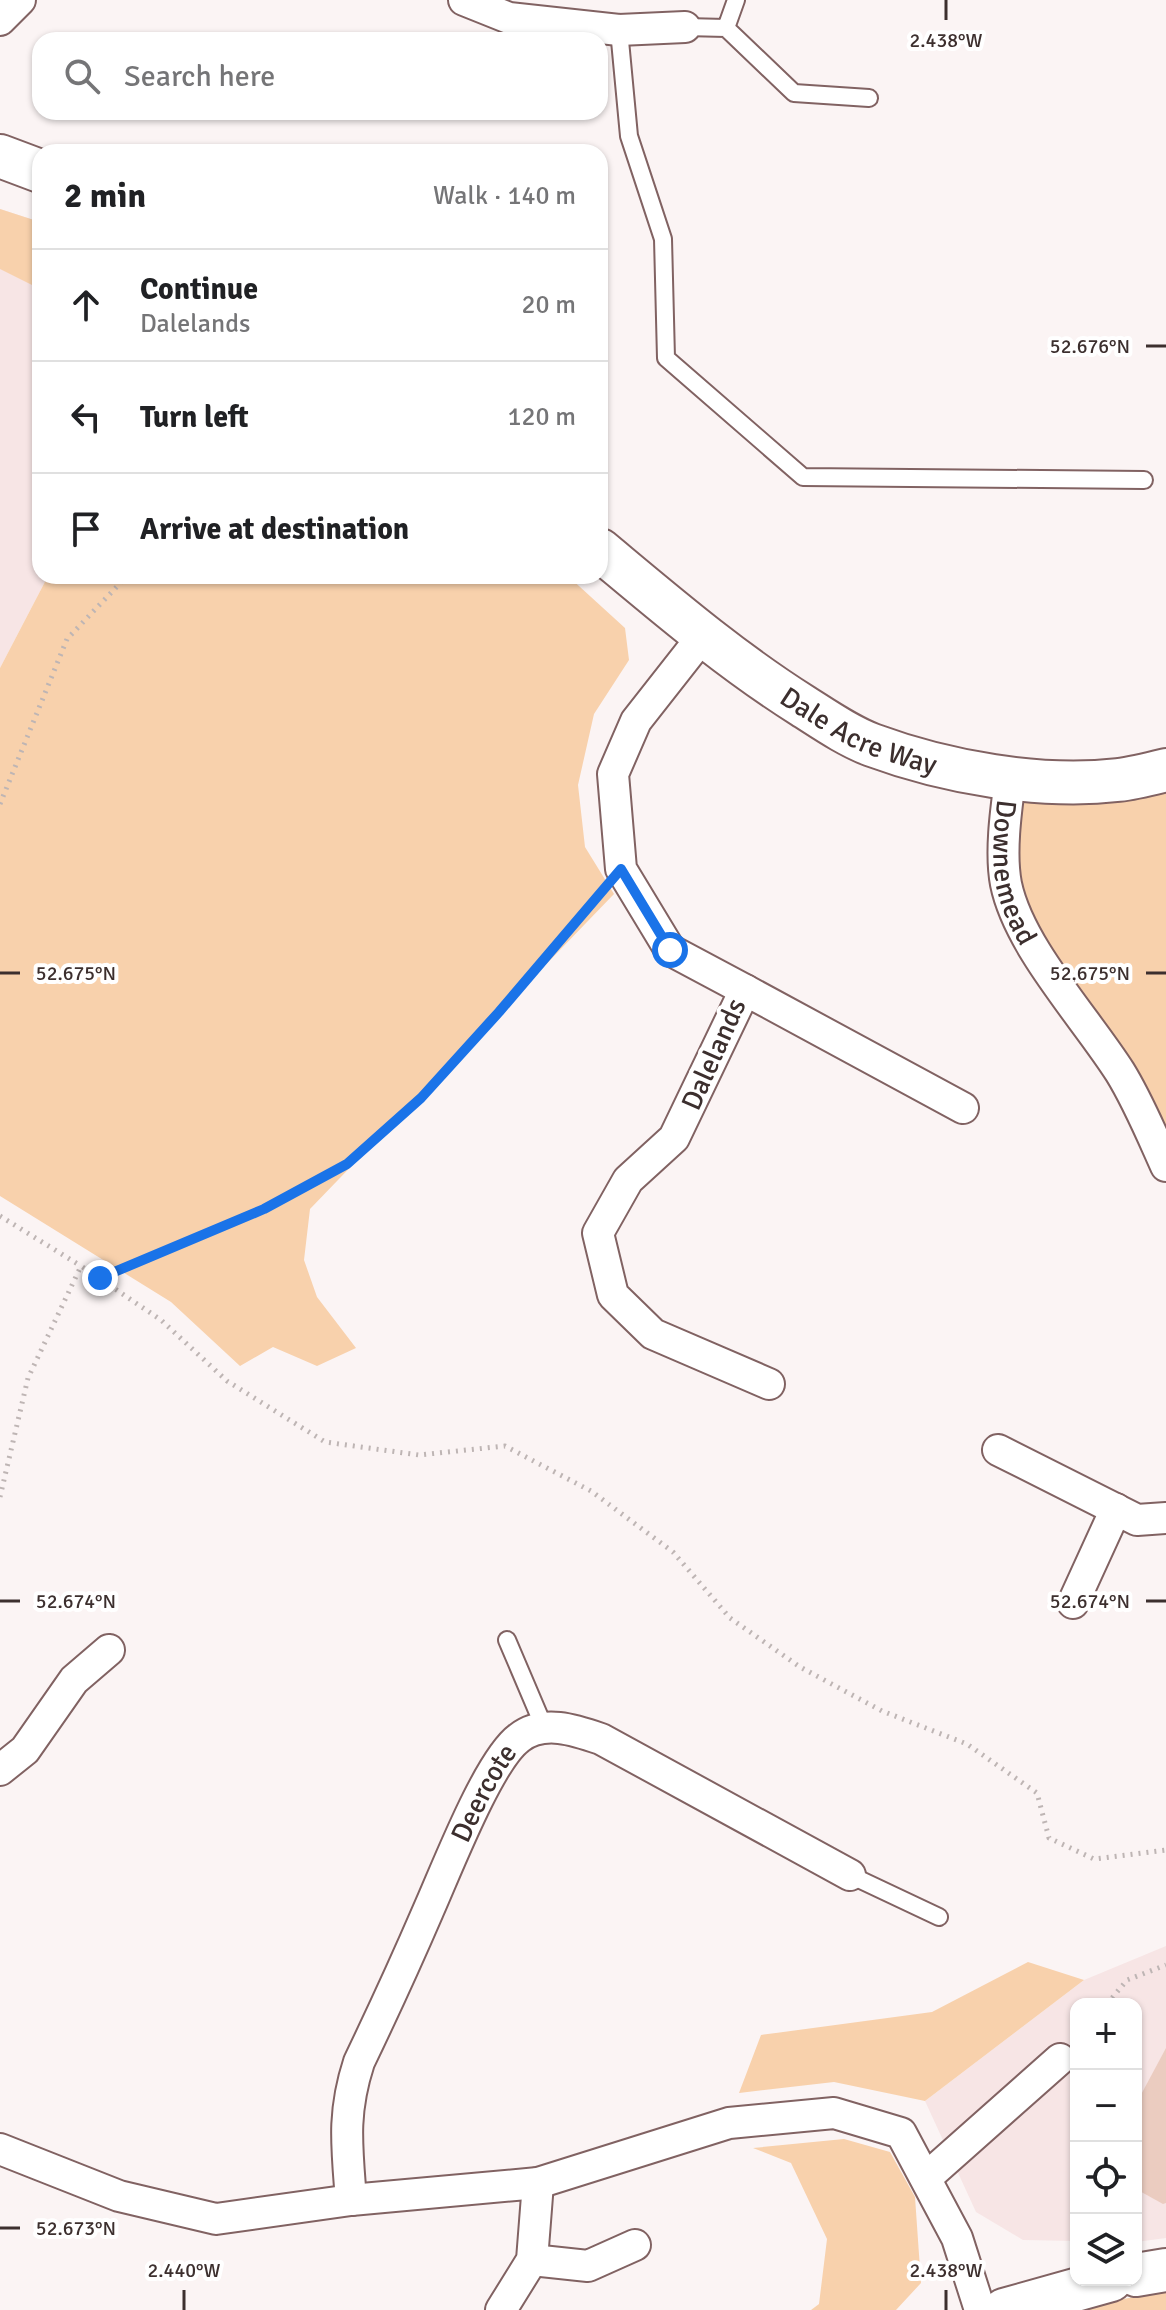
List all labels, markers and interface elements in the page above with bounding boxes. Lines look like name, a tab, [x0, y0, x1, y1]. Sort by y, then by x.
text: 2.438°W	[910, 28, 982, 53]
search box	[32, 32, 608, 120]
icon: search	[60, 54, 104, 98]
text: Search here	[124, 58, 275, 95]
text: 2 min	[64, 175, 146, 217]
text: Walk · 140 m	[433, 180, 576, 212]
text: Continue	[140, 271, 258, 308]
icon: ahead	[64, 283, 108, 327]
text: 20 m	[521, 289, 576, 321]
text: Dalelands	[140, 308, 250, 340]
text: 52.676°N	[1050, 334, 1130, 359]
icon: left	[64, 395, 108, 439]
text: Turn left	[140, 399, 249, 436]
text: 120 m	[507, 401, 576, 433]
icon: arrive	[64, 507, 108, 551]
text: Arrive at destination	[140, 511, 409, 548]
street label: Dale Acre Way	[774, 680, 940, 782]
street label: Downemead	[985, 798, 1044, 951]
route start	[652, 932, 688, 968]
text: 52.675°N	[36, 961, 116, 986]
text: 52.675°N	[1050, 961, 1130, 986]
street label: Dalelands	[674, 993, 754, 1116]
route end	[82, 1260, 118, 1296]
text: 52.674°N	[36, 1589, 116, 1614]
text: 52.674°N	[1050, 1589, 1130, 1614]
street label: Deercote	[444, 1737, 524, 1848]
map controls	[1070, 1998, 1142, 2286]
button: +	[1070, 1998, 1142, 2070]
button: −	[1070, 2070, 1142, 2142]
button: locate	[1070, 2142, 1142, 2214]
button: layers	[1070, 2214, 1142, 2286]
text: 52.673°N	[36, 2216, 116, 2241]
text: 2.440°W	[148, 2258, 220, 2283]
text: 2.438°W	[910, 2258, 982, 2283]

